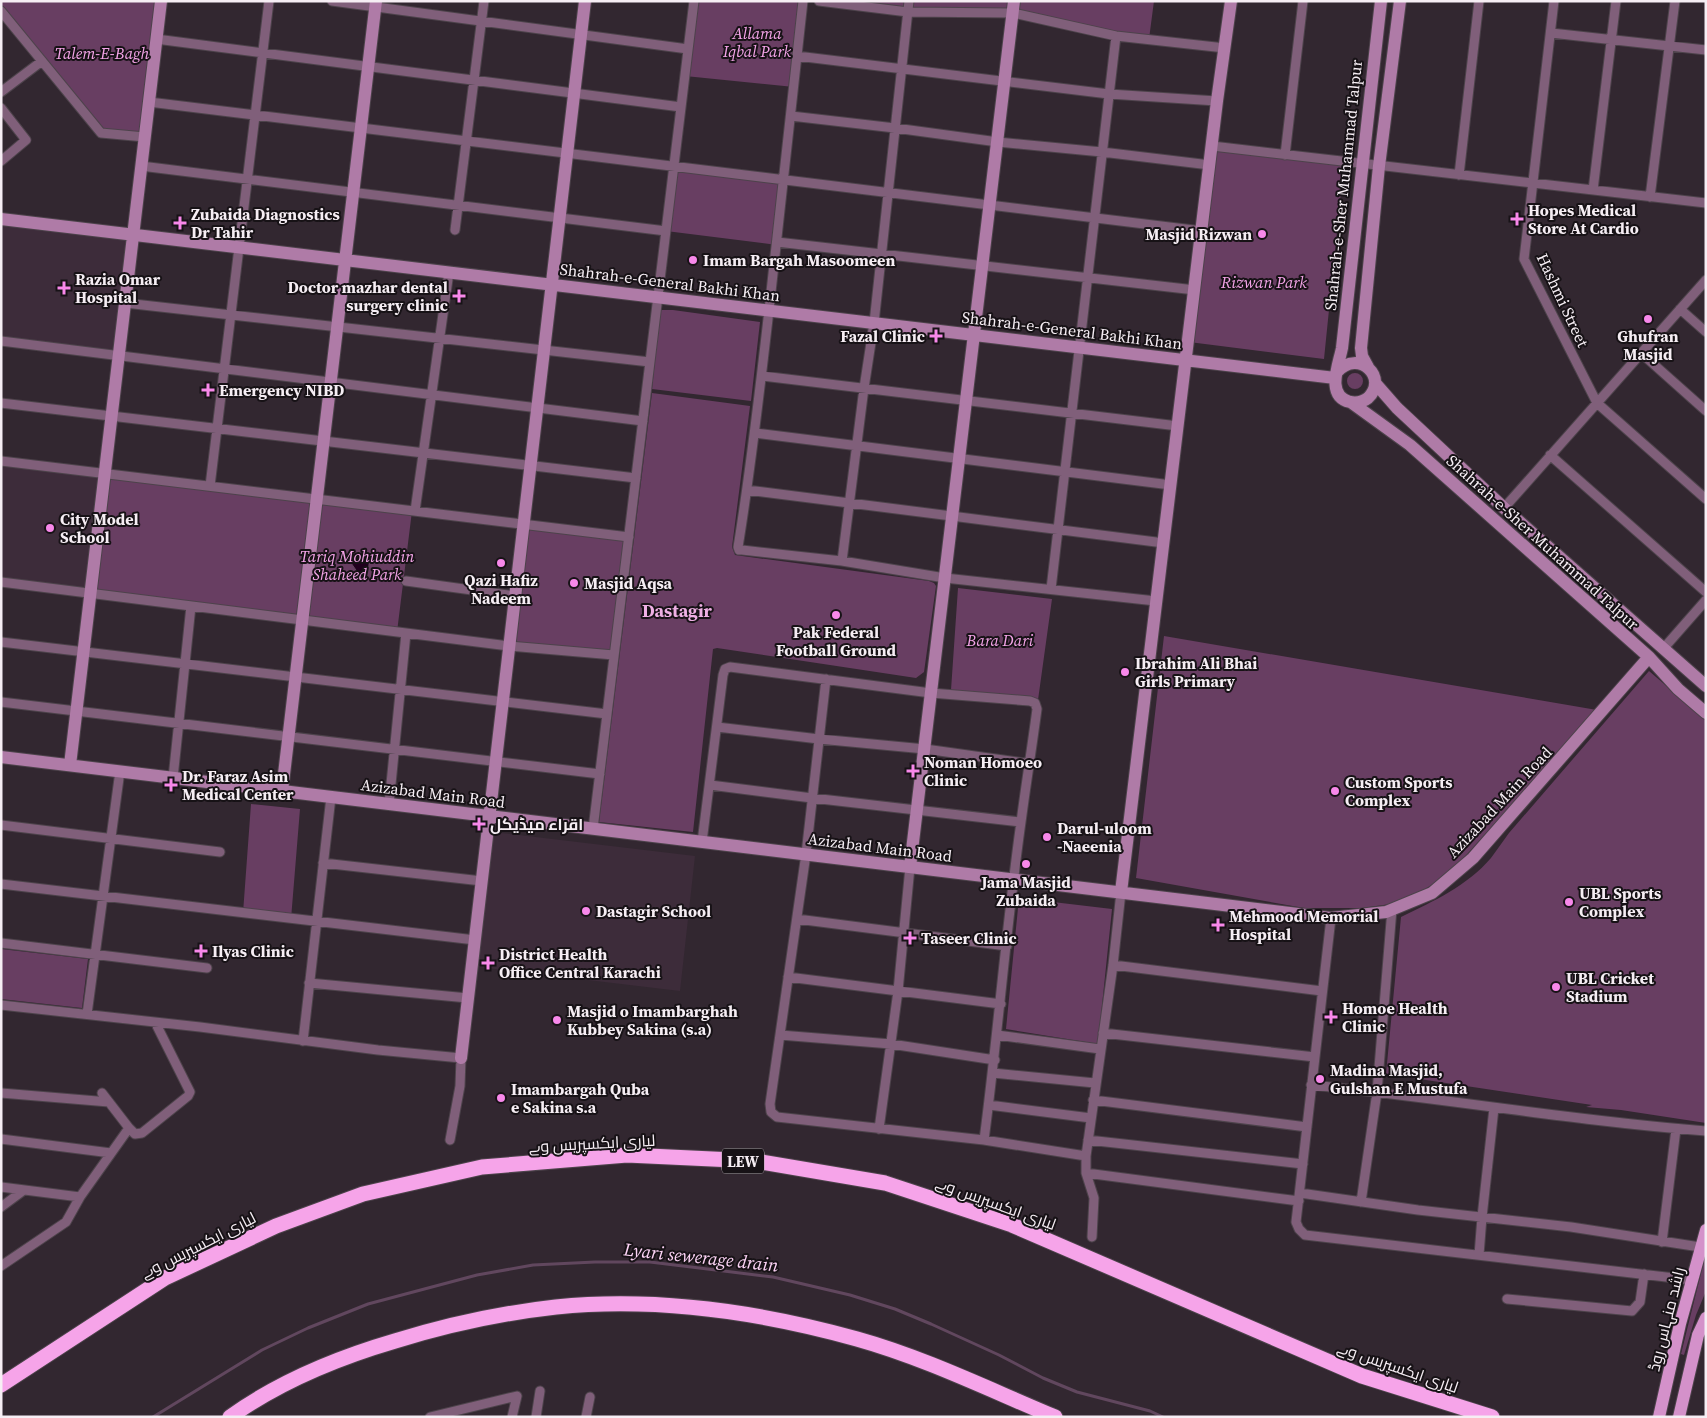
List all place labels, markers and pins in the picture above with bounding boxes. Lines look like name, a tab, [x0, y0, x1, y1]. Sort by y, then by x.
place label: Hopes Medical Store At Cardio	[1528, 199, 1639, 239]
place label: Zubaida Diagnostics Dr Tahir	[191, 203, 340, 243]
marker: Hopes Medical Store At Cardio	[1510, 212, 1524, 226]
marker: Zubaida Diagnostics Dr Tahir	[173, 216, 187, 230]
place label: Masjid Rizwan	[1145, 223, 1252, 245]
marker: Masjid Rizwan	[1256, 228, 1268, 240]
place label: Imam Bargah Masoomeen	[703, 249, 895, 271]
marker: Imam Bargah Masoomeen	[687, 254, 699, 266]
place label: Razia Omar Hospital	[75, 268, 161, 308]
place label: Doctor mazhar dental surgery clinic	[287, 276, 448, 316]
marker: Razia Omar Hospital	[57, 281, 71, 295]
marker: Doctor mazhar dental surgery clinic	[452, 289, 466, 303]
marker: Ghufran Masjid	[1642, 313, 1654, 325]
place label: Fazal Clinic	[840, 325, 925, 347]
place label: Ghufran Masjid	[1617, 325, 1679, 365]
marker: Fazal Clinic	[929, 329, 943, 343]
place label: Emergency NIBD	[219, 379, 344, 401]
marker: Emergency NIBD	[201, 383, 215, 397]
place label: City Model School	[60, 508, 139, 548]
marker: City Model School	[44, 522, 56, 534]
marker: Qazi Hafiz Nadeem	[495, 557, 507, 569]
place label: Qazi Hafiz Nadeem	[464, 569, 538, 609]
place label: Masjid Aqsa	[584, 572, 673, 594]
marker: Masjid Aqsa	[568, 577, 580, 589]
marker: Pak Federal Football Ground	[830, 609, 842, 621]
place label: Pak Federal Football Ground	[776, 621, 897, 661]
place label: Ibrahim Ali Bhai Girls Primary	[1135, 652, 1257, 692]
marker: Ibrahim Ali Bhai Girls Primary	[1119, 666, 1131, 678]
place label: Noman Homoeo Clinic	[924, 751, 1042, 791]
marker: Noman Homoeo Clinic	[906, 764, 920, 778]
place label: Dr. Faraz Asim Medical Center	[182, 765, 294, 805]
place label: Custom Sports Complex	[1345, 771, 1452, 811]
marker: Dr. Faraz Asim Medical Center	[164, 778, 178, 792]
marker: Custom Sports Complex	[1329, 785, 1341, 797]
place label: اقراء میڈیکل	[490, 813, 583, 835]
marker: اقراء میڈیکل	[472, 817, 486, 831]
place label: Darul-uloom -Naeenia	[1057, 817, 1152, 857]
marker: Darul-uloom -Naeenia	[1041, 831, 1053, 843]
marker: Jama Masjid Zubaida	[1020, 858, 1032, 870]
place label: Jama Masjid Zubaida	[980, 871, 1071, 911]
place label: UBL Sports Complex	[1579, 882, 1661, 922]
marker: UBL Sports Complex	[1563, 896, 1575, 908]
place label: Dastagir School	[596, 900, 711, 922]
marker: Dastagir School	[580, 905, 592, 917]
place label: Mehmood Memorial Hospital	[1229, 905, 1379, 945]
marker: Mehmood Memorial Hospital	[1211, 918, 1225, 932]
place label: Taseer Clinic	[921, 927, 1017, 949]
marker: Taseer Clinic	[903, 931, 917, 945]
place label: Ilyas Clinic	[212, 940, 294, 962]
place label: District Health Office Central Karachi	[499, 943, 661, 983]
marker: Ilyas Clinic	[194, 944, 208, 958]
marker: District Health Office Central Karachi	[481, 956, 495, 970]
place label: UBL Cricket Stadium	[1566, 967, 1654, 1007]
marker: UBL Cricket Stadium	[1550, 981, 1562, 993]
place label: Homoe Health Clinic	[1342, 997, 1448, 1037]
place label: Masjid o Imambarghah Kubbey Sakina (s.a)	[567, 1000, 738, 1040]
marker: Homoe Health Clinic	[1324, 1010, 1338, 1024]
marker: Masjid o Imambarghah Kubbey Sakina (s.a)	[551, 1014, 563, 1026]
place label: Madina Masjid, Gulshan E Mustufa	[1330, 1059, 1468, 1099]
marker: Madina Masjid, Gulshan E Mustufa	[1314, 1073, 1326, 1085]
place label: Imambargah Quba e Sakina s.a	[511, 1078, 650, 1118]
marker: Imambargah Quba e Sakina s.a	[495, 1092, 507, 1104]

